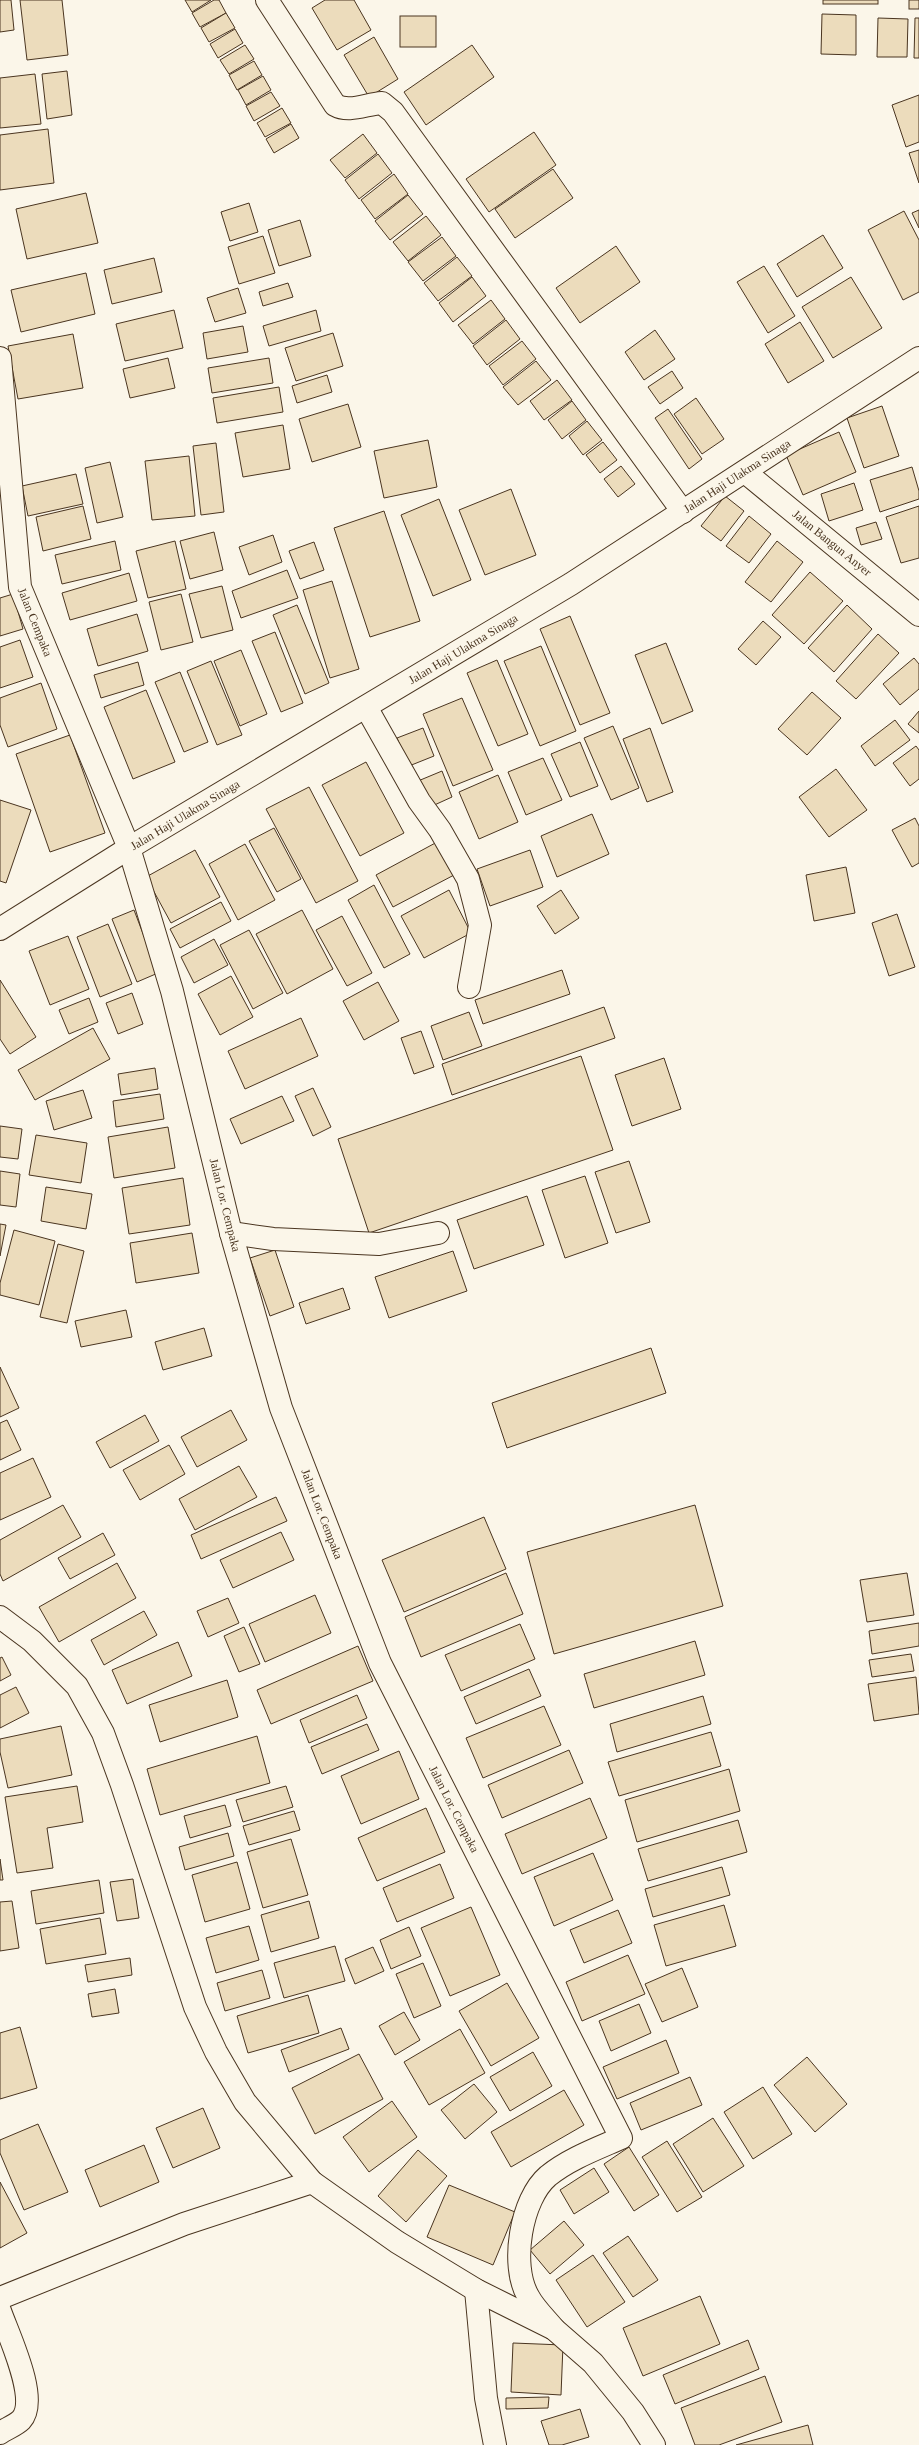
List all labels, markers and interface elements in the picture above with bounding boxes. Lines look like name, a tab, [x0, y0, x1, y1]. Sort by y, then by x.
street label: Jalan Haji Ulakma Sinaga	[681, 436, 794, 516]
street label: Jalan Bangun Anyer	[790, 507, 874, 579]
street label: Jalan Cempaka	[15, 586, 55, 659]
street label: Jalan Haji Ulakma Sinaga	[406, 610, 521, 687]
street label: Jalan Haji Ulakma Sinaga	[128, 776, 243, 853]
street label: Jalan Lor. Cempaka	[207, 1157, 244, 1254]
street label: Jalan Lor. Cempaka	[298, 1467, 346, 1562]
street label: Jalan Lor. Cempaka	[426, 1763, 482, 1855]

